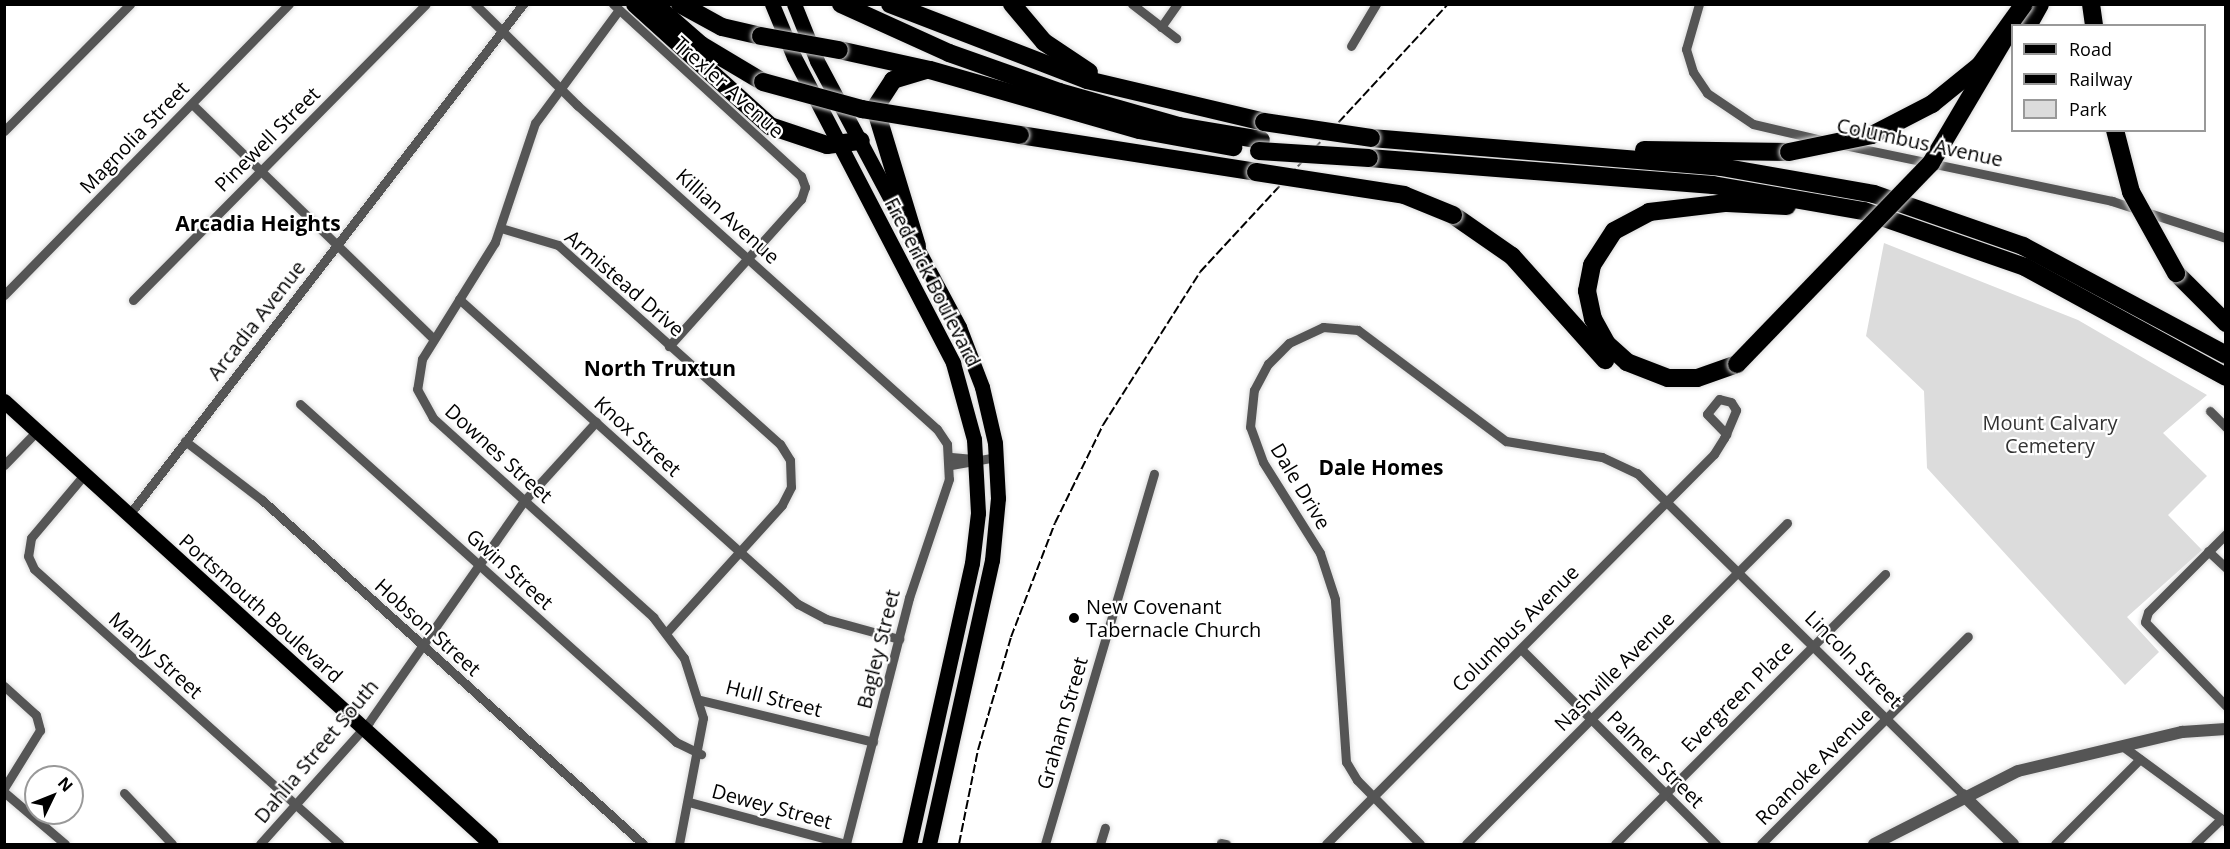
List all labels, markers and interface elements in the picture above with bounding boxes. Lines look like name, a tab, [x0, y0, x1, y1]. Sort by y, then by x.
legend	[2011, 24, 2206, 132]
street label: Trexler Avenue	[669, 31, 789, 143]
text: Road	[2069, 37, 2112, 61]
text: Railway	[2069, 67, 2132, 91]
street label: Magnolia Street	[74, 76, 194, 198]
street label: Pinewell Street	[210, 82, 324, 196]
text: Park	[2069, 97, 2107, 121]
street label: Columbus Avenue	[1835, 113, 2005, 171]
street label: Killian Avenue	[671, 163, 785, 269]
street label: Frederick Boulevard	[880, 193, 986, 371]
district label: Arcadia Heights	[175, 210, 341, 236]
street label: Armistead Drive	[561, 225, 689, 341]
street label: Arcadia Avenue	[202, 256, 310, 384]
district label: North Truxtun	[584, 355, 736, 381]
street label: Knox Street	[590, 391, 686, 481]
street label: Downes Street	[440, 399, 558, 507]
park label: Mount Calvary Cemetery	[1983, 410, 2117, 457]
street label: Dale Drive	[1266, 439, 1336, 533]
district label: Dale Homes	[1318, 454, 1444, 480]
street label: Gwin Street	[462, 524, 558, 614]
street label: Portsmouth Boulevard	[174, 528, 348, 688]
street label: Columbus Avenue	[1447, 560, 1583, 696]
street label: Hobson Street	[370, 573, 486, 681]
street label: Bagley Street	[852, 587, 904, 711]
place label: New Covenant Tabernacle Church	[1086, 594, 1261, 641]
street label: Lincoln Street	[1800, 605, 1908, 713]
street label: Nashville Avenue	[1549, 606, 1679, 736]
street label: Manly Street	[104, 607, 208, 703]
marker: New Covenant Tabernacle Church	[1067, 611, 1081, 625]
street label: Evergreen Place	[1676, 635, 1798, 757]
street label: Graham Street	[1032, 654, 1092, 792]
street label: Dahlia Street South	[249, 674, 383, 828]
street label: Hull Street	[723, 674, 825, 722]
street label: Roanoke Avenue	[1750, 702, 1878, 830]
street label: Palmer Street	[1603, 706, 1709, 812]
north arrow	[24, 765, 84, 825]
text: N	[53, 772, 78, 796]
street label: Dewey Street	[709, 778, 835, 834]

